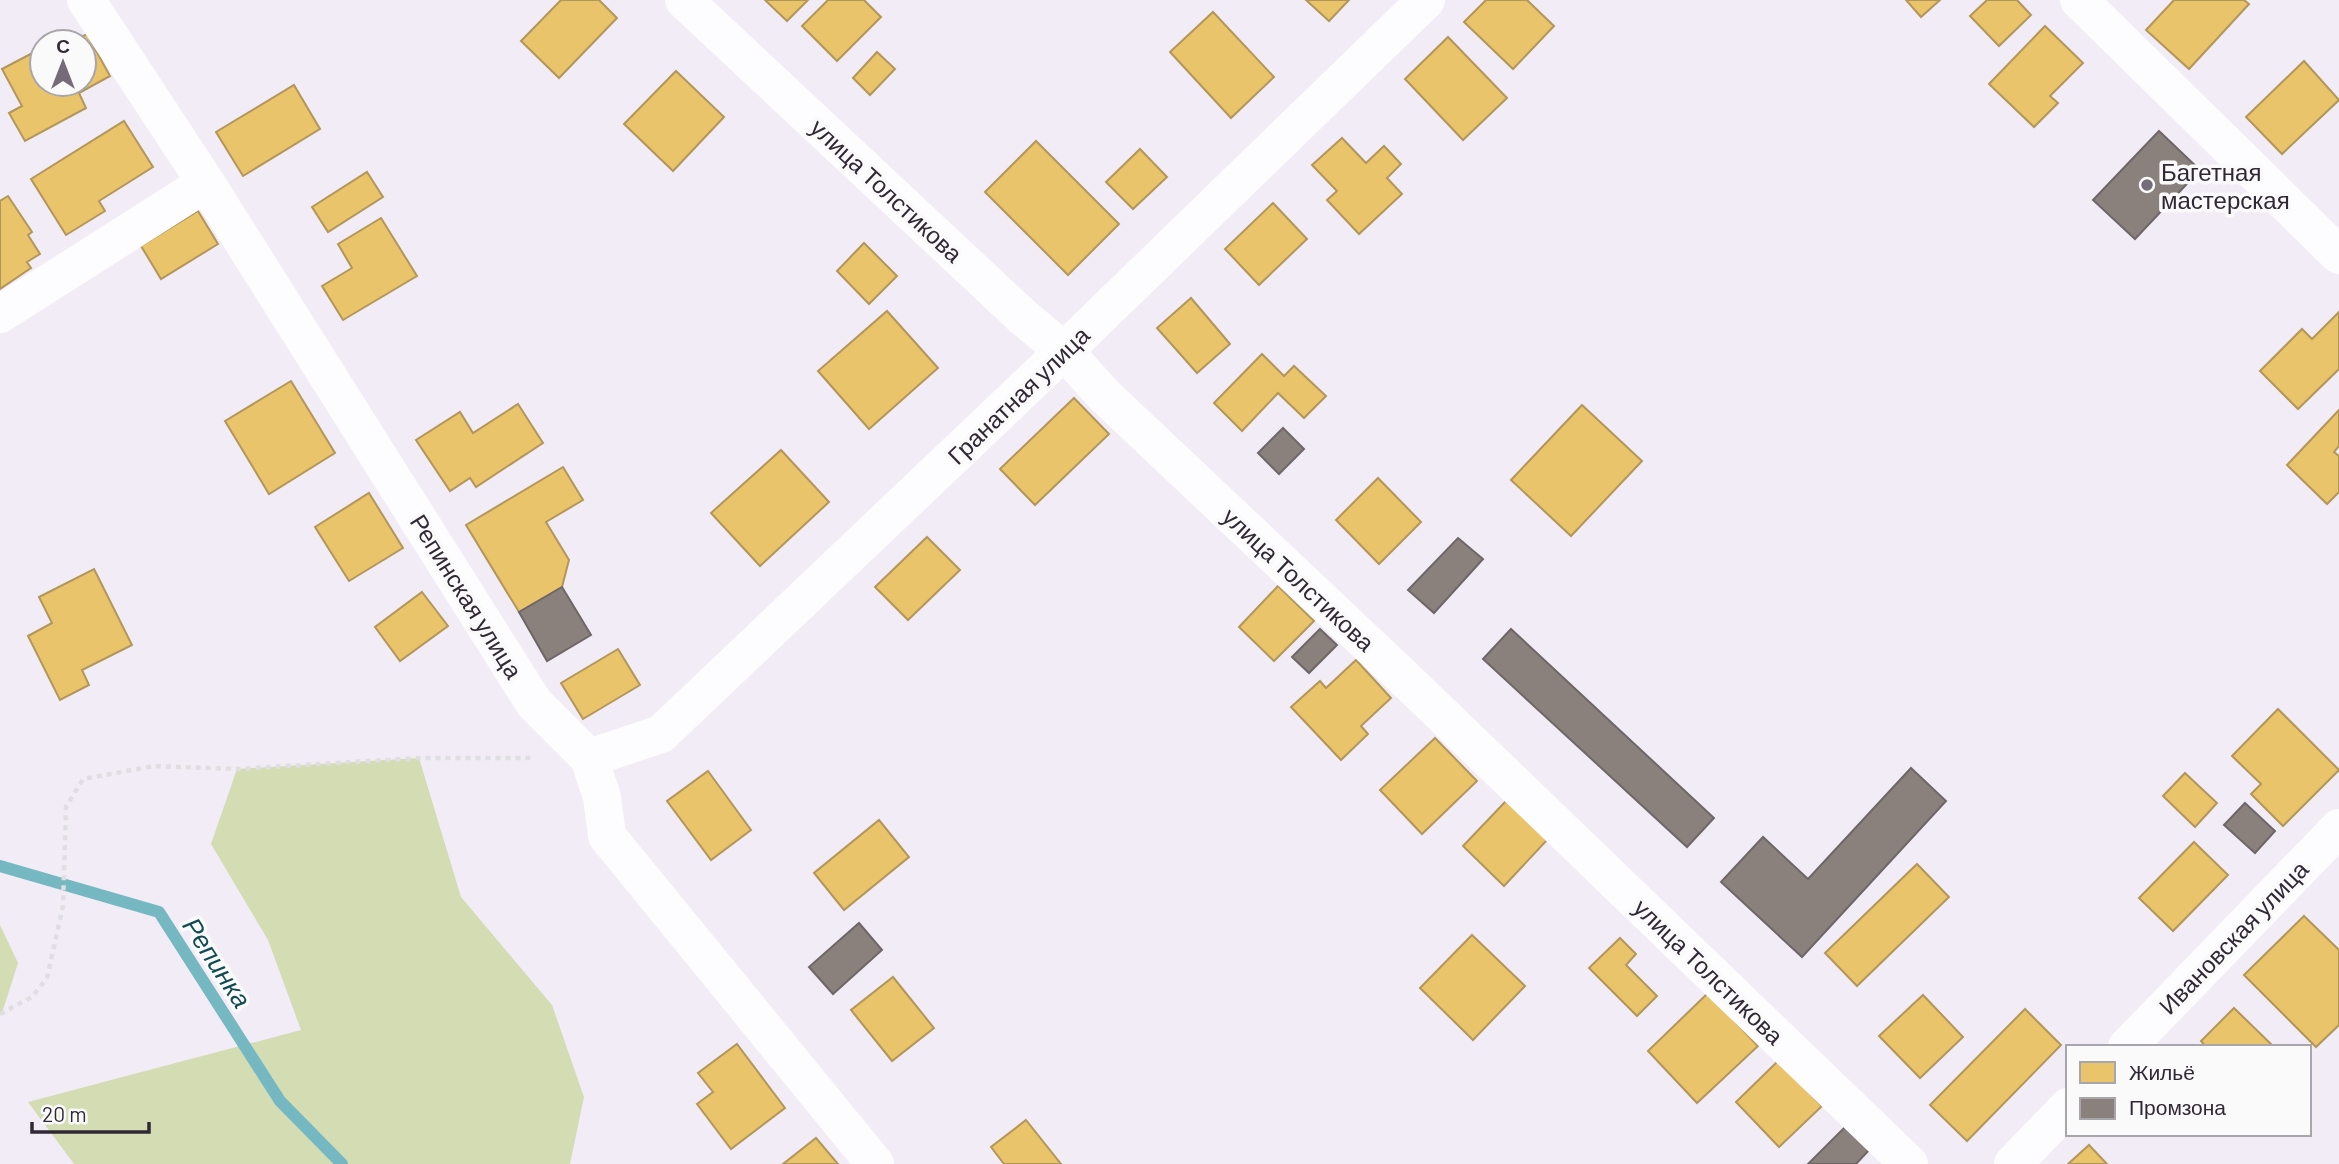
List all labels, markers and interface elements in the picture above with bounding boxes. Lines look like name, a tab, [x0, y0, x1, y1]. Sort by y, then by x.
north arrow	[28, 28, 98, 98]
text: С	[56, 34, 70, 57]
street label: улица Толстикова	[805, 112, 969, 268]
place label: Багетная мастерская	[2161, 157, 2290, 214]
marker: Багетная мастерская	[2139, 177, 2155, 193]
street label: Гранатная улица	[941, 320, 1095, 470]
street label: улица Толстикова	[1217, 501, 1381, 657]
street label: Репинская улица	[405, 509, 529, 684]
street label: Ивановская улица	[2152, 854, 2314, 1020]
street label: улица Толстикова	[1628, 892, 1790, 1050]
water label: Репинка	[177, 911, 259, 1013]
legend	[2066, 1045, 2311, 1136]
text: Жильё	[2129, 1059, 2195, 1084]
scale bar	[32, 1090, 149, 1134]
text: Промзона	[2129, 1094, 2226, 1119]
text: 20 m	[42, 1101, 87, 1126]

